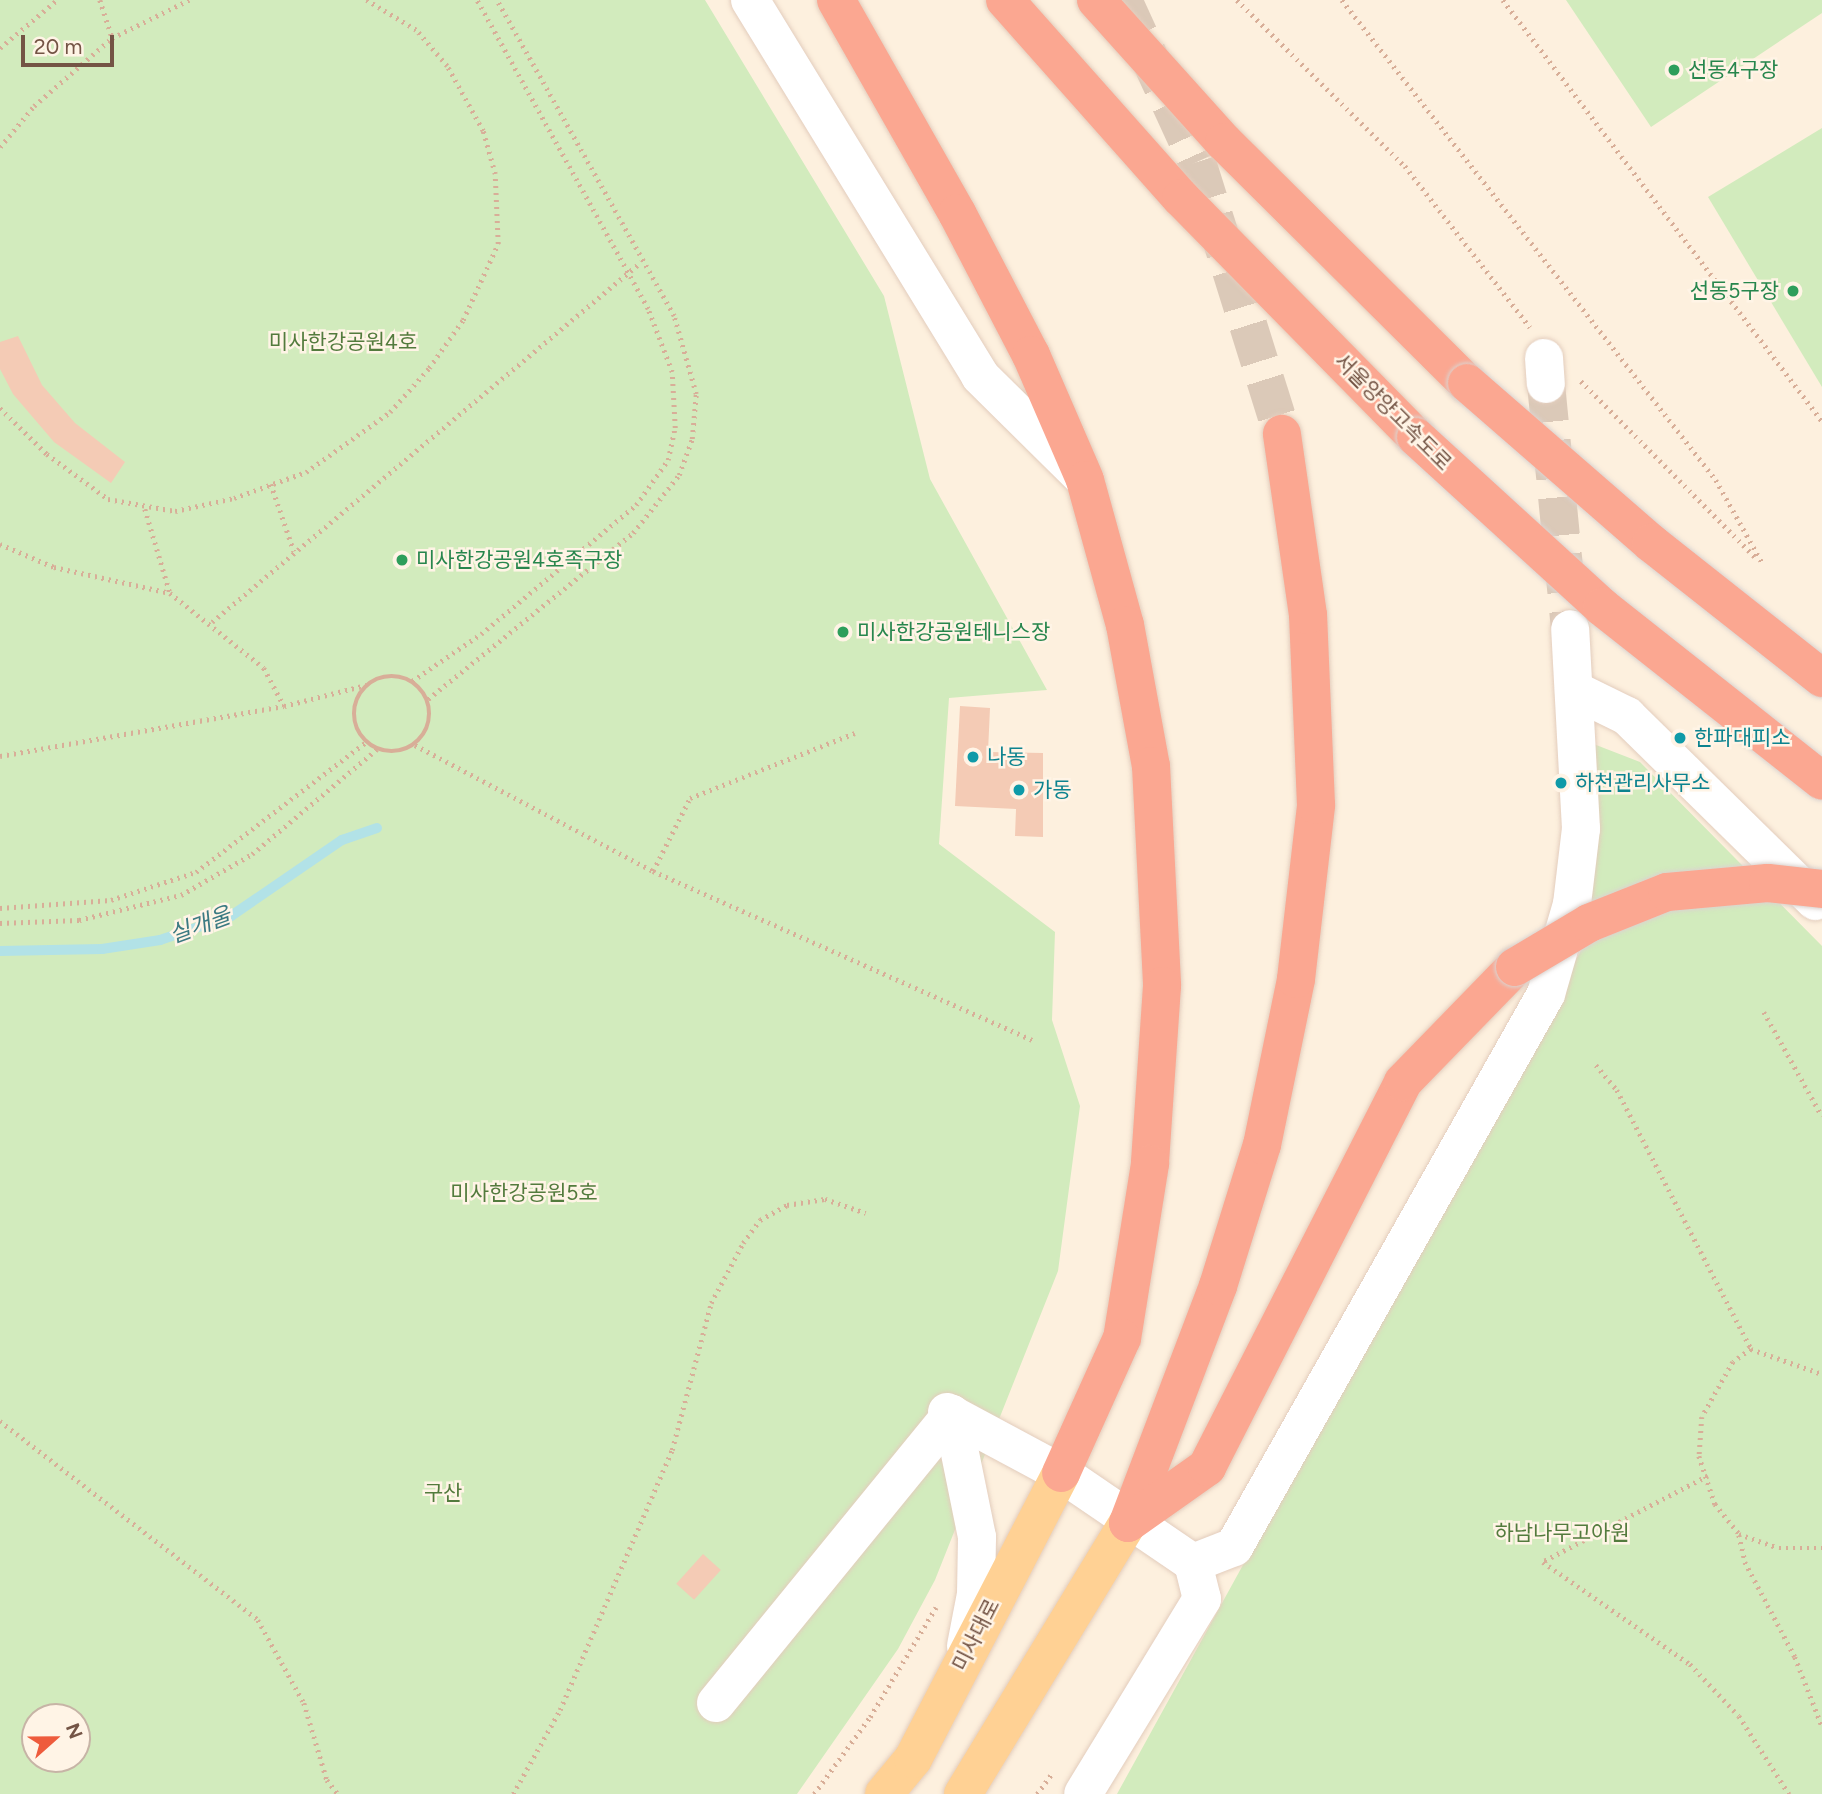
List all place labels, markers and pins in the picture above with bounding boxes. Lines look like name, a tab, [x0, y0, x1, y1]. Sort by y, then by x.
place label: 선동4구장	[1688, 57, 1778, 83]
marker: 선동4구장	[1666, 62, 1682, 78]
place label: 선동5구장	[1690, 278, 1779, 304]
marker: 선동5구장	[1785, 283, 1801, 299]
place label: 미사한강공원4호족구장	[416, 547, 622, 573]
marker: 미사한강공원4호족구장	[394, 552, 410, 568]
place label: 미사한강공원테니스장	[857, 619, 1050, 645]
marker: 미사한강공원테니스장	[835, 624, 851, 640]
place label: 한파대피소	[1694, 725, 1791, 751]
marker: 한파대피소	[1672, 730, 1688, 746]
place label: 나동	[987, 744, 1026, 770]
marker: 나동	[965, 749, 981, 765]
place label: 하천관리사무소	[1575, 770, 1710, 796]
marker: 하천관리사무소	[1553, 775, 1569, 791]
place label: 가동	[1033, 777, 1072, 803]
marker: 가동	[1011, 782, 1027, 798]

